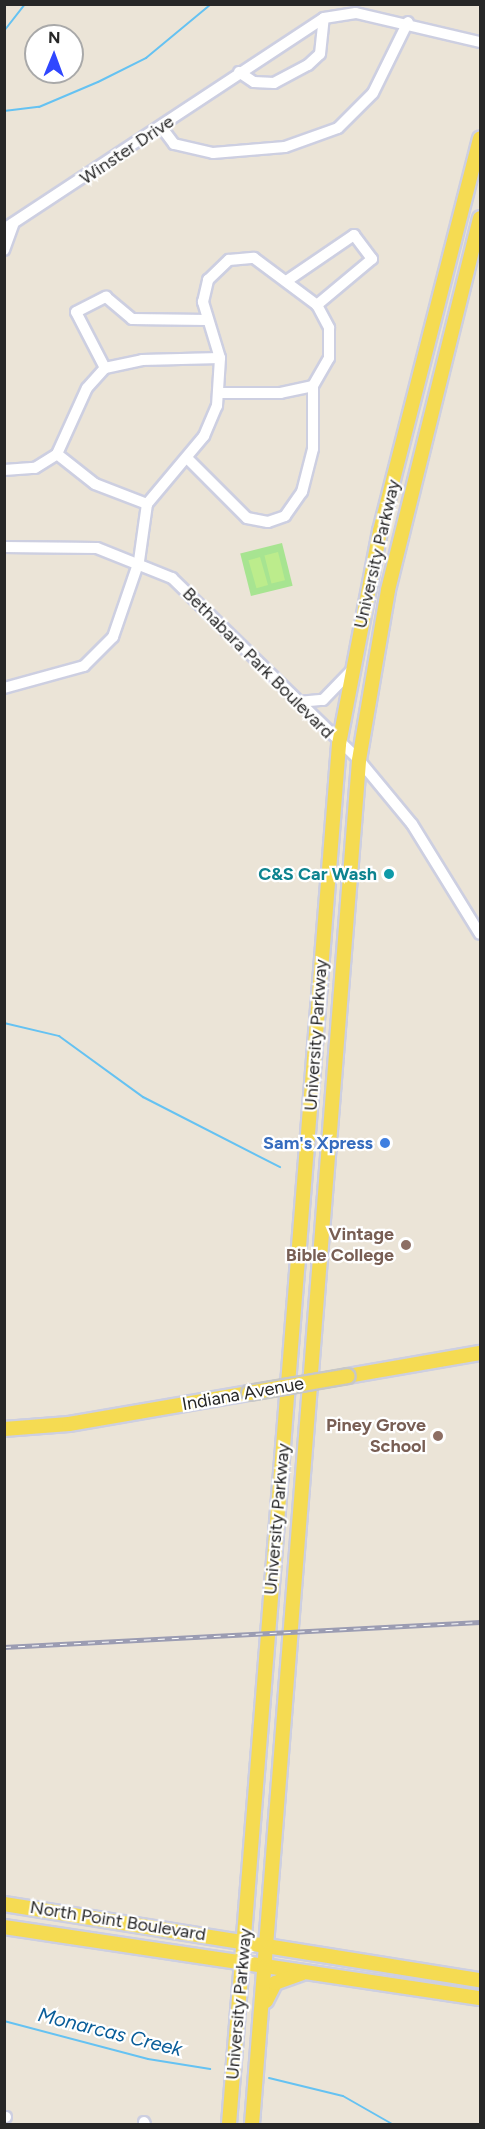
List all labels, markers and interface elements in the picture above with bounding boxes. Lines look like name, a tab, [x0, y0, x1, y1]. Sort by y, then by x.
north arrow	[24, 24, 84, 84]
text: N	[48, 28, 61, 47]
street label: Winster Drive	[76, 111, 178, 189]
street label: University Parkway	[349, 478, 405, 630]
street label: Bethabara Park Boulevard	[178, 583, 338, 743]
place label: C&S Car Wash	[258, 863, 377, 885]
marker: C&S Car Wash	[382, 867, 396, 881]
street label: University Parkway	[300, 958, 332, 1112]
place label: Sam's Xpress	[263, 1132, 373, 1154]
marker: Sam's Xpress	[378, 1136, 392, 1150]
place label: Vintage Bible College	[286, 1224, 394, 1266]
marker: Vintage Bible College	[399, 1238, 413, 1252]
street label: Indiana Avenue	[180, 1373, 306, 1415]
place label: Piney Grove School	[326, 1415, 426, 1458]
marker: Piney Grove School	[431, 1429, 445, 1443]
street label: University Parkway	[260, 1442, 294, 1596]
street label: North Point Boulevard	[28, 1896, 208, 1946]
street label: University Parkway	[222, 1927, 256, 2081]
water label: Monarcas Creek	[35, 2002, 185, 2062]

